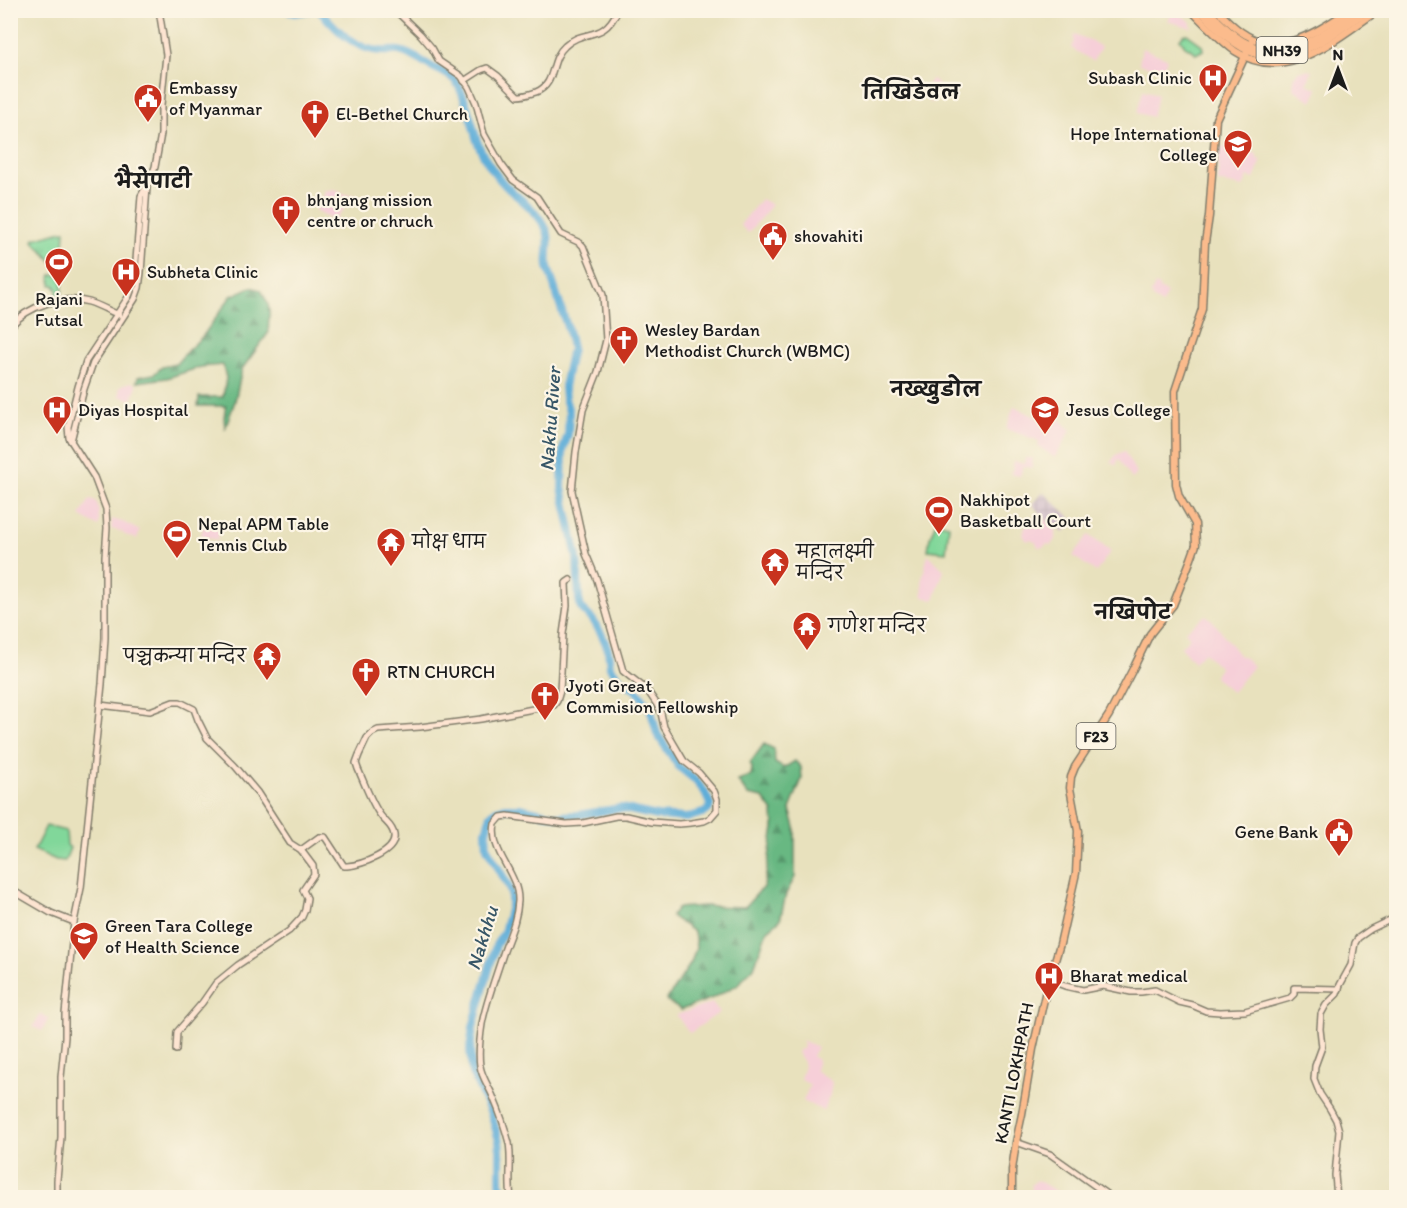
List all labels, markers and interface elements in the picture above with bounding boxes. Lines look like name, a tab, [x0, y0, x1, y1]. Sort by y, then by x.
road number: NH39	[1256, 37, 1308, 63]
north arrow	[1308, 39, 1368, 99]
text: N	[1333, 45, 1343, 64]
hospital icon: Subash Clinic	[1197, 62, 1229, 104]
place label: Subash Clinic	[1088, 67, 1192, 89]
place label: Embassy of Myanmar	[169, 77, 262, 120]
district label: तिखिडेवल	[861, 77, 962, 104]
public building icon: Embassy of Myanmar	[132, 82, 164, 124]
church icon: El-Bethel Church	[299, 98, 331, 140]
place label: El-Bethel Church	[336, 103, 468, 125]
place label: Hope International College	[1070, 123, 1217, 166]
school or university icon: Hope International College	[1222, 128, 1254, 170]
district label: भैसेपाटी	[114, 164, 193, 193]
place label: bhnjang mission centre or chruch	[307, 189, 433, 232]
church icon: bhnjang mission centre or chruch	[270, 194, 302, 236]
public building icon: shovahiti	[757, 220, 789, 262]
place label: shovahiti	[794, 225, 863, 247]
sports icon: Rajani Futsal	[43, 246, 75, 288]
hospital icon: Subheta Clinic	[110, 256, 142, 298]
place label: Subheta Clinic	[147, 261, 258, 283]
place label: Rajani Futsal	[35, 288, 83, 331]
place label: Wesley Bardan Methodist Church (WBMC)	[645, 319, 850, 362]
church icon: Wesley Bardan Methodist Church (WBMC)	[608, 324, 640, 366]
water label: Nakhu River	[534, 364, 566, 472]
district label: नख्खुडोल	[889, 374, 983, 404]
hospital icon: Diyas Hospital	[41, 394, 73, 436]
school or university icon: Jesus College	[1029, 394, 1061, 436]
place label: Diyas Hospital	[78, 399, 188, 421]
place label: Jesus College	[1066, 399, 1171, 421]
place label: Nakhipot Basketball Court	[960, 489, 1091, 532]
sports icon: Nakhipot Basketball Court	[923, 494, 955, 536]
place label: Nepal APM Table Tennis Club	[198, 513, 329, 556]
sports icon: Nepal APM Table Tennis Club	[161, 518, 193, 560]
temple icon: मोक्ष धाम	[375, 526, 407, 568]
place label: मोक्ष धाम	[411, 528, 487, 553]
place label: महालक्ष्मी मन्दिर	[795, 538, 874, 584]
temple icon: महालक्ष्मी मन्दिर	[759, 546, 791, 588]
district label: नखिपोट	[1093, 597, 1173, 624]
temple icon: गणेश मन्दिर	[791, 610, 823, 652]
place label: गणेश मन्दिर	[827, 610, 927, 637]
temple icon: पञ्चकन्या मन्दिर	[251, 640, 283, 682]
place label: पञ्चकन्या मन्दिर	[122, 642, 247, 667]
church icon: RTN CHURCH	[350, 656, 382, 698]
place label: RTN CHURCH	[387, 661, 495, 683]
place label: Jyoti Great Commision Fellowship	[566, 675, 738, 718]
church icon: Jyoti Great Commision Fellowship	[529, 680, 561, 722]
road number: F23	[1076, 723, 1116, 749]
public building icon: Gene Bank	[1323, 816, 1355, 858]
place label: Gene Bank	[1235, 821, 1319, 843]
water label: Nakhhu	[461, 902, 503, 973]
place label: Green Tara College of Health Science	[105, 915, 253, 958]
school or university icon: Green Tara College of Health Science	[68, 920, 100, 962]
hospital icon: Bharat medical	[1033, 960, 1065, 1002]
place label: Bharat medical	[1070, 965, 1188, 987]
street label: KANTI LOKHPATH	[990, 1000, 1038, 1146]

